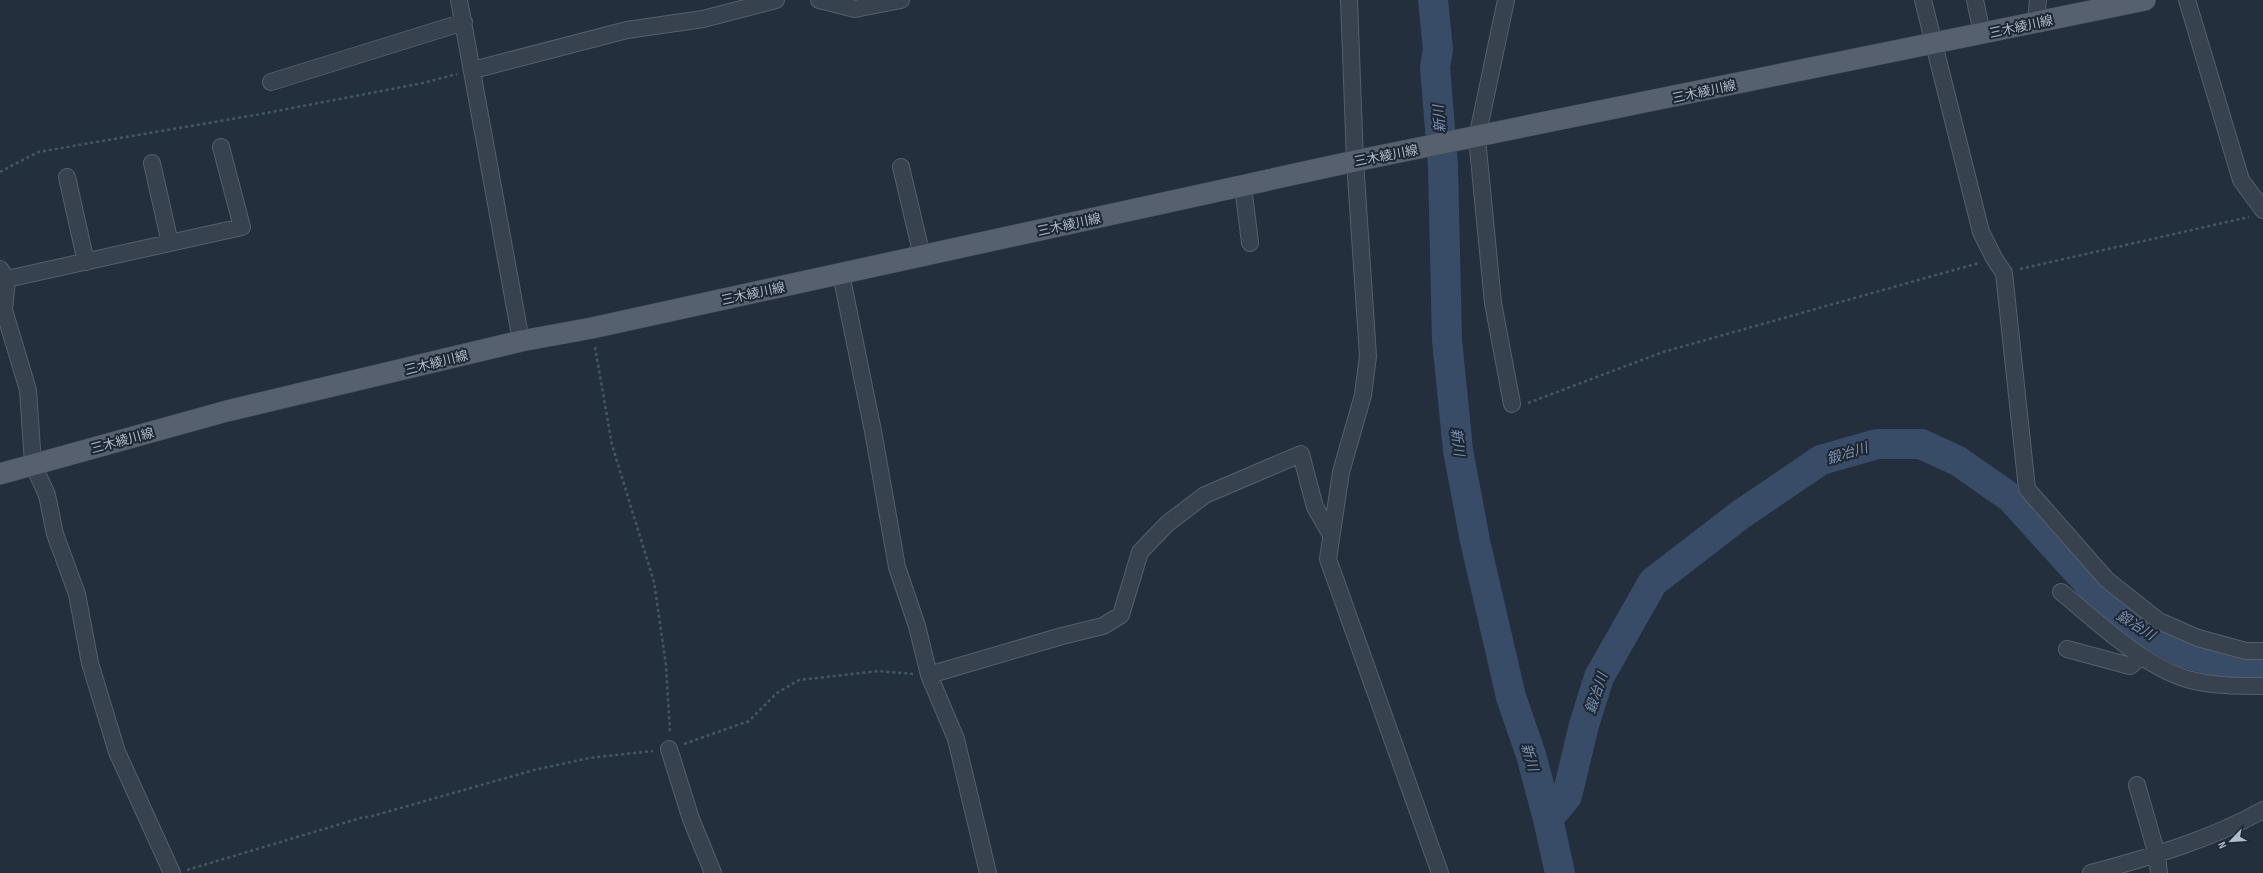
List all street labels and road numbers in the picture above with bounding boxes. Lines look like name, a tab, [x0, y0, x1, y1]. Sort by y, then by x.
street label: 三木綾川線	[1988, 12, 2055, 42]
street label: 三木綾川線	[1671, 77, 1738, 107]
street label: 三木綾川線	[1353, 142, 1420, 170]
street label: 三木綾川線	[1036, 210, 1103, 240]
street label: 三木綾川線	[720, 279, 787, 309]
street label: 三木綾川線	[403, 347, 470, 379]
street label: 三木綾川線	[89, 425, 156, 457]

